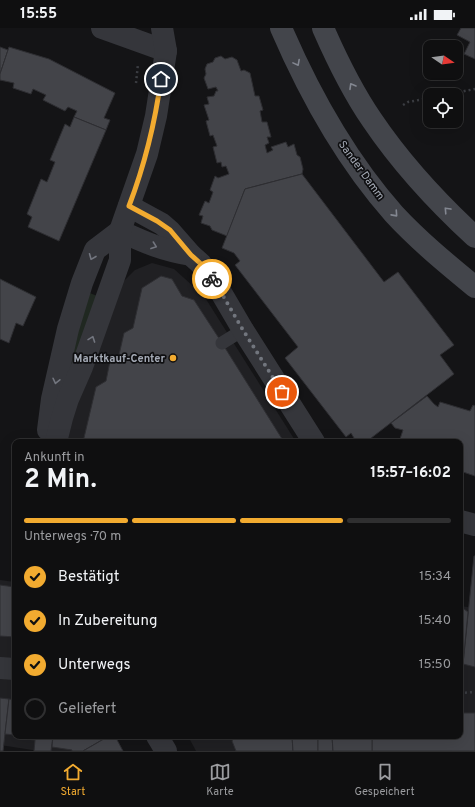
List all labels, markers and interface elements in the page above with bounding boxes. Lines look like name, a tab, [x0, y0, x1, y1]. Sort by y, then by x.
text: 15:55	[20, 5, 57, 24]
north arrow	[423, 40, 463, 80]
map controls	[423, 40, 463, 128]
one-way arrow	[292, 59, 300, 67]
pin	[144, 62, 178, 96]
icon: home	[150, 68, 172, 90]
one-way arrow	[349, 83, 356, 90]
button: locate	[423, 88, 463, 128]
street label: Sander Damm	[335, 138, 387, 203]
one-way arrow	[444, 207, 452, 215]
one-way arrow	[390, 209, 397, 216]
one-way arrow	[151, 242, 158, 250]
one-way arrow	[89, 252, 97, 260]
courier	[192, 259, 232, 299]
icon: bike	[201, 268, 223, 290]
one-way arrow	[87, 336, 96, 343]
place label: Marktkauf-Center	[74, 352, 165, 366]
marker: Marktkauf-Center	[168, 353, 178, 363]
pin	[265, 375, 299, 409]
one-way arrow	[52, 378, 60, 384]
icon: bag	[271, 381, 293, 403]
text: Ankunft in	[24, 450, 85, 466]
text: 2 Min.	[24, 464, 97, 497]
text: 15:57–16:02	[370, 464, 451, 483]
text: Unterwegs · 70 m	[24, 529, 121, 545]
icon: check	[24, 566, 46, 588]
text: Bestätigt	[58, 568, 120, 587]
text: 15:34	[419, 569, 451, 585]
icon: check	[24, 610, 46, 632]
text: In Zubereitung	[58, 612, 158, 631]
text: 15:40	[419, 613, 451, 629]
icon: check	[24, 654, 46, 676]
text: Unterwegs	[58, 656, 131, 675]
text: 15:50	[419, 657, 451, 673]
text: Geliefert	[58, 700, 116, 719]
tab: Start	[60, 761, 85, 799]
tab: Karte	[206, 761, 234, 799]
tab: Gespeichert	[354, 761, 415, 799]

